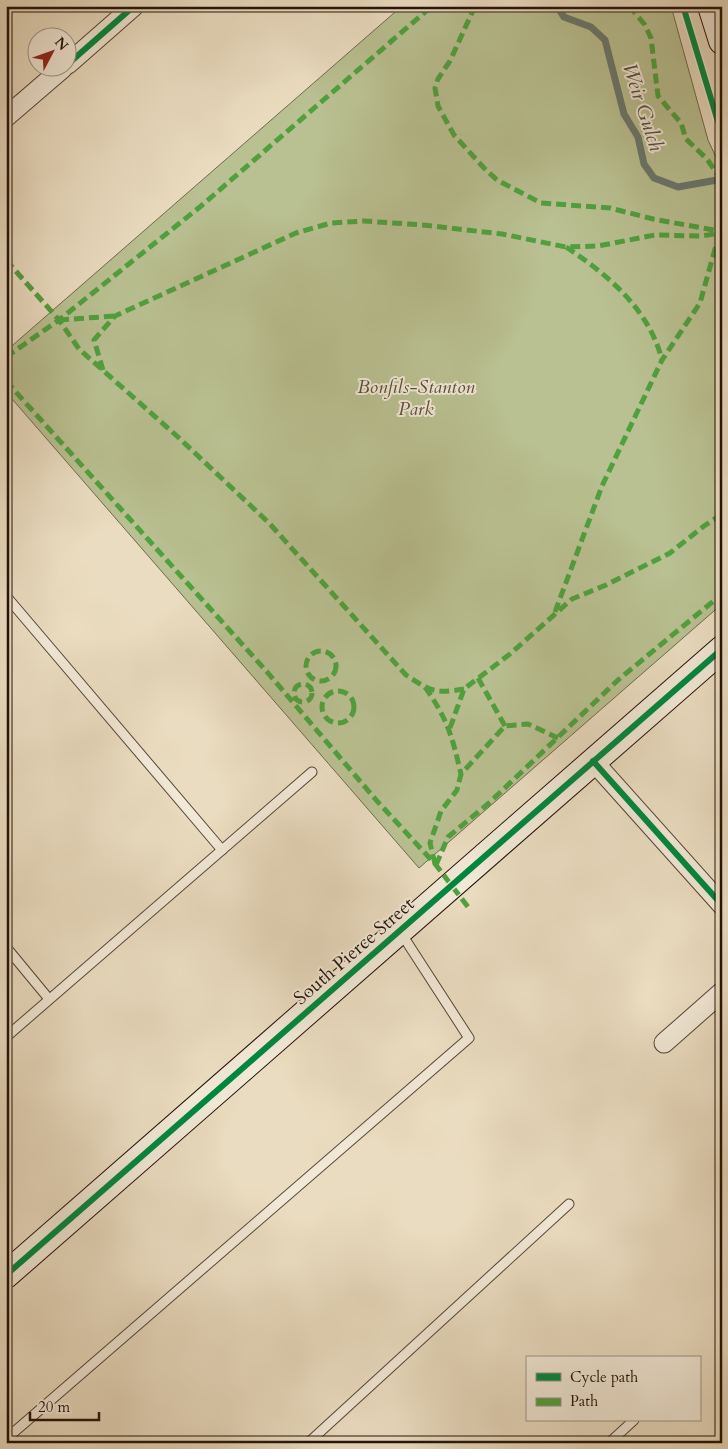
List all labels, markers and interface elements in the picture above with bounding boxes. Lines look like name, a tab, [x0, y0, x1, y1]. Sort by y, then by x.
north arrow	[28, 28, 78, 78]
text: N	[50, 33, 73, 55]
water label: Weir Gulch	[616, 60, 670, 155]
park label: Bonfils-Stanton Park	[357, 374, 476, 422]
street label: South Pierce Street	[288, 891, 420, 1011]
legend	[526, 1356, 700, 1422]
text: Cycle path	[570, 1367, 639, 1387]
scale bar	[30, 1389, 99, 1421]
text: Path	[570, 1391, 599, 1411]
text: 20 m	[38, 1397, 70, 1417]

